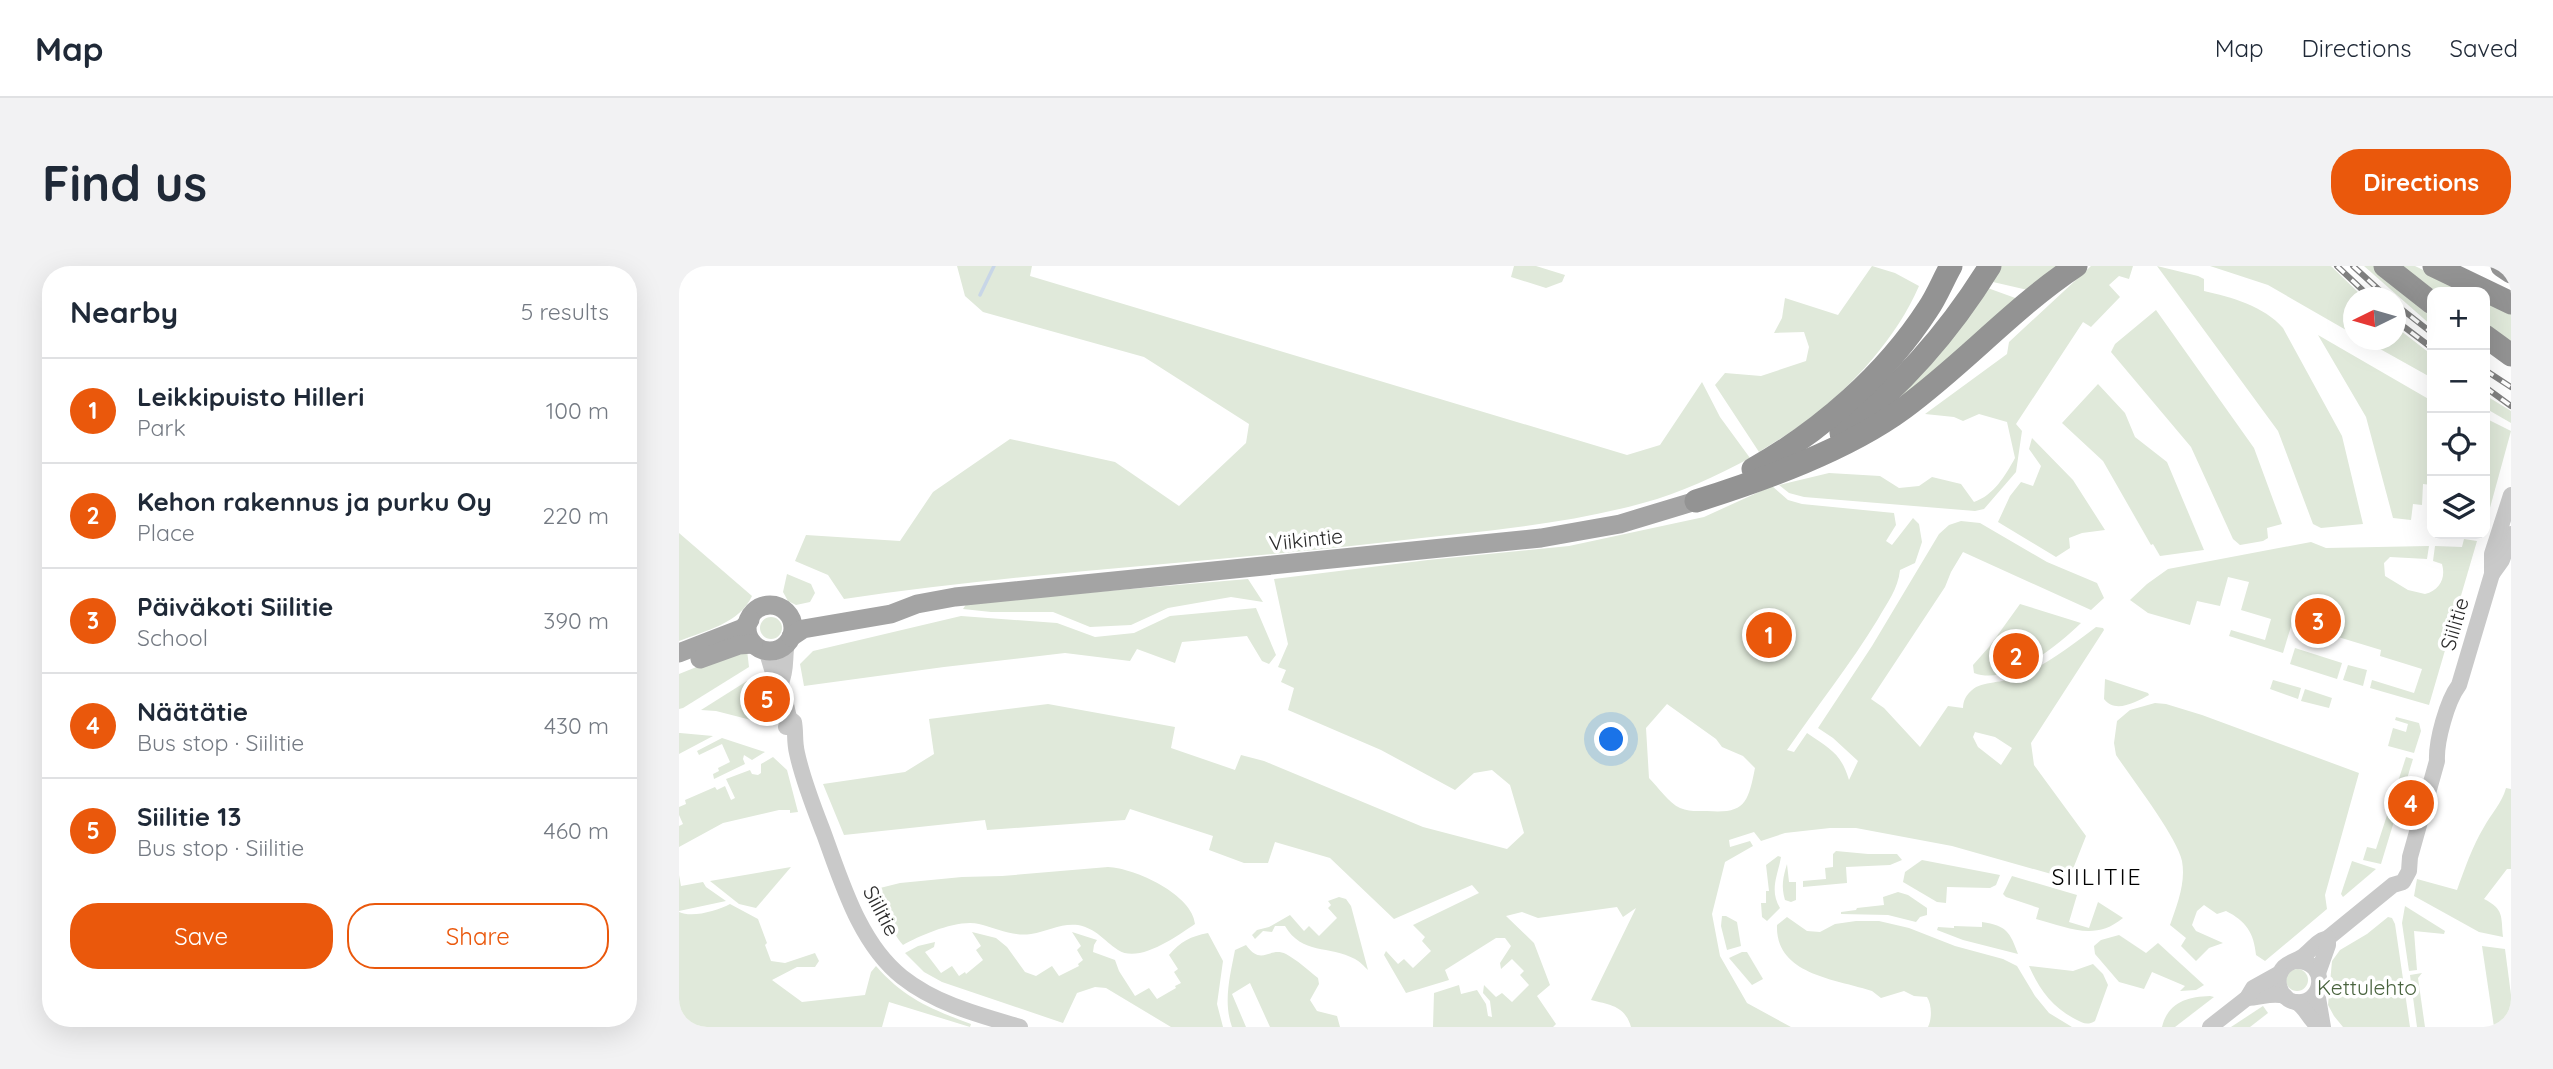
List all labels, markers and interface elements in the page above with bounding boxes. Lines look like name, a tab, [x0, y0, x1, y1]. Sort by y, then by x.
text: Map	[35, 28, 103, 69]
text: Map	[2215, 33, 2264, 63]
text: Directions	[2302, 33, 2412, 63]
text: Saved	[2450, 33, 2518, 63]
button: Directions	[2331, 149, 2511, 215]
text: Find us	[42, 152, 207, 213]
north arrow	[2343, 287, 2406, 350]
map controls	[2427, 287, 2490, 539]
button: +	[2427, 287, 2490, 350]
text: Nearby	[70, 293, 178, 331]
text: 5 results	[521, 297, 609, 326]
button: −	[2427, 350, 2490, 413]
text: Leikkipuisto Hilleri	[137, 380, 364, 413]
text: 1	[89, 396, 97, 425]
text: 100 m	[546, 396, 609, 425]
text: Park	[137, 413, 186, 442]
button: locate	[2427, 413, 2490, 476]
button: layers	[2427, 476, 2490, 539]
text: Kehon rakennus ja purku Oy	[137, 485, 492, 518]
text: 2	[86, 501, 100, 530]
text: 220 m	[543, 501, 609, 530]
text: Place	[137, 518, 195, 547]
street label: Viikintie	[1268, 522, 1344, 556]
text: Päiväkoti Siilitie	[137, 590, 333, 623]
street label: Siilitie	[2434, 594, 2474, 653]
pin: 3	[2295, 595, 2341, 647]
text: 3	[87, 606, 99, 635]
text: 390 m	[543, 606, 609, 635]
pin: 1	[1746, 609, 1792, 661]
text: School	[137, 623, 208, 652]
pin: 2	[1993, 630, 2039, 682]
pin: 5	[744, 673, 790, 725]
text: Näätätie	[137, 695, 248, 728]
text: 4	[86, 711, 100, 740]
text: 430 m	[544, 711, 609, 740]
your location	[1594, 722, 1628, 756]
text: Bus stop · Siilitie	[137, 728, 304, 757]
pin: 4	[2388, 777, 2434, 829]
text: Siilitie 13	[137, 800, 241, 833]
text: 5	[86, 816, 100, 845]
text: 460 m	[544, 816, 609, 845]
text: Bus stop · Siilitie	[137, 833, 304, 862]
district label: SIILITIE	[2051, 862, 2143, 891]
street label: Siilitie	[858, 881, 906, 940]
button: Save	[70, 903, 333, 969]
button: Share	[347, 903, 609, 969]
park label: Kettulehto	[2317, 974, 2417, 1000]

